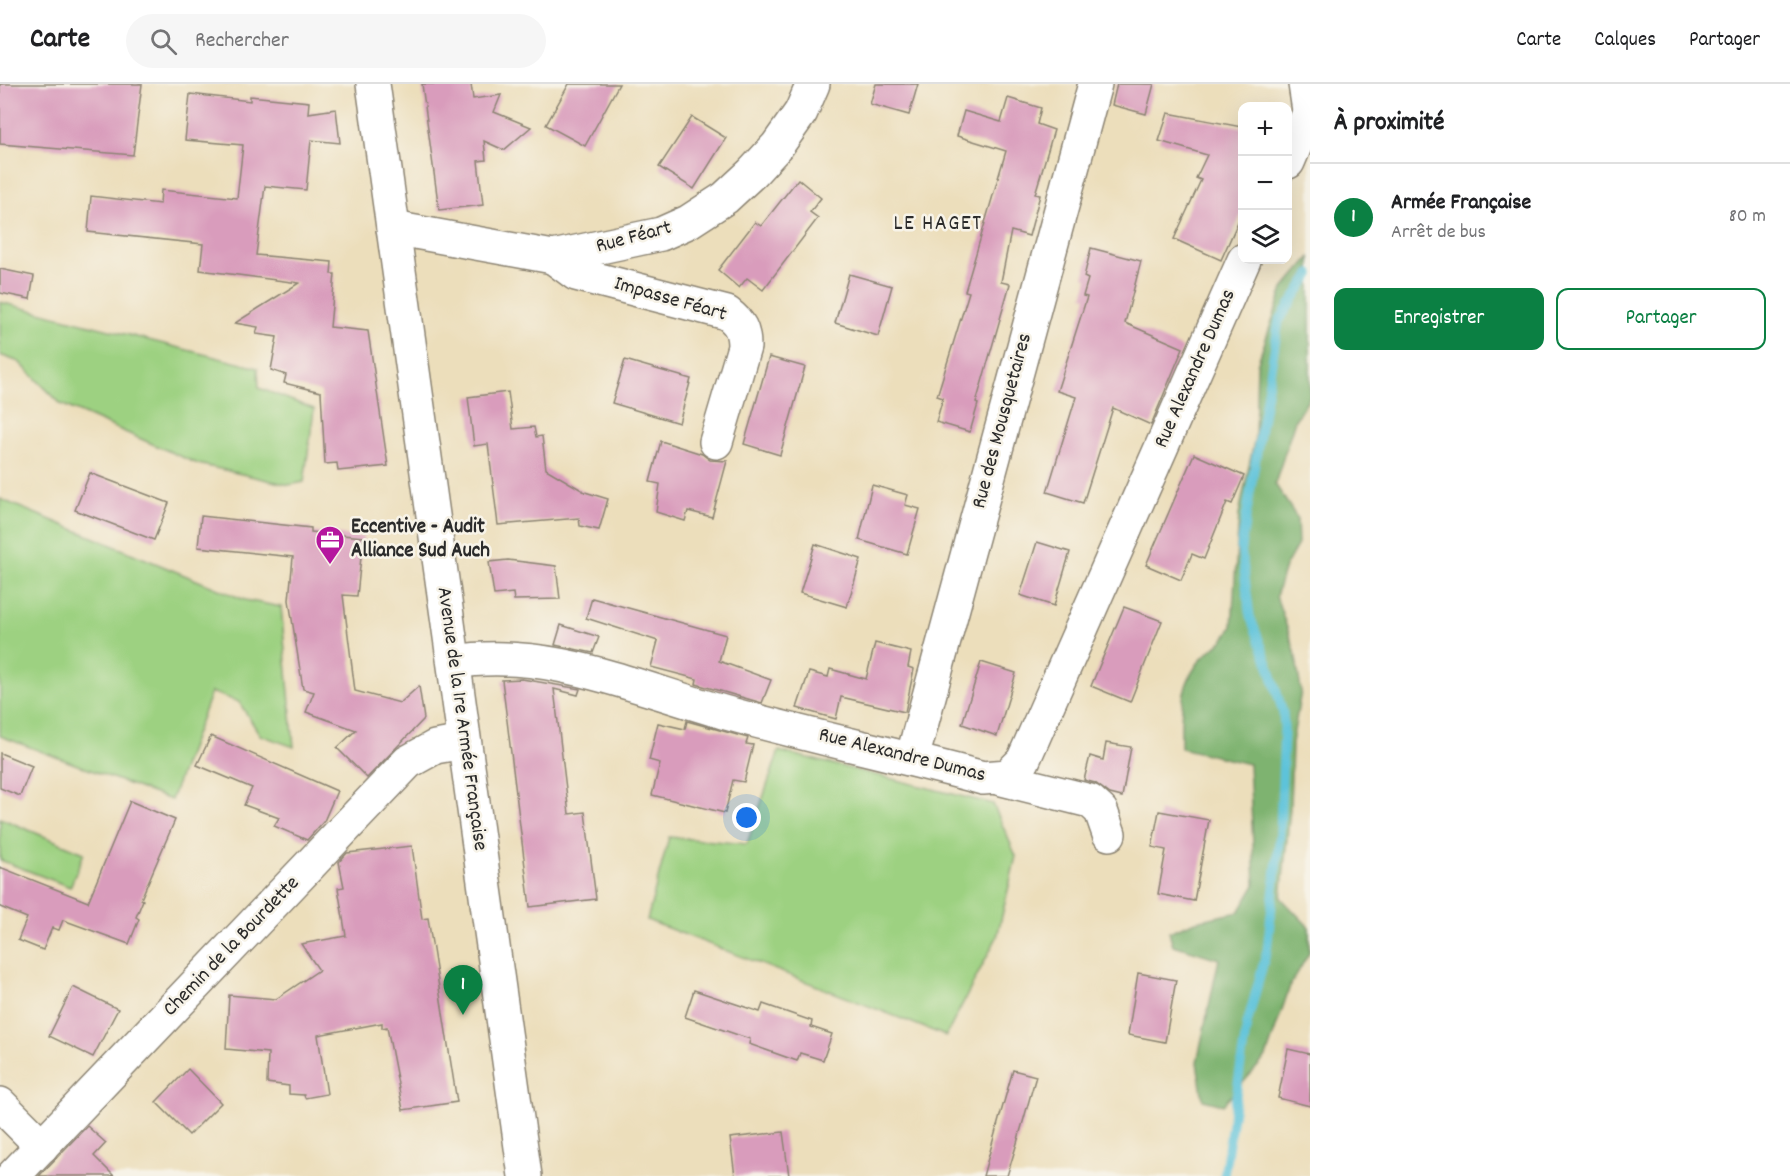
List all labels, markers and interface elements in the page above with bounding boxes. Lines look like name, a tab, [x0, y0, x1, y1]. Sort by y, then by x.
search box	[126, 14, 546, 68]
text: Carte	[30, 21, 90, 61]
icon: search	[147, 25, 180, 58]
text: Rechercher	[195, 26, 289, 57]
text: Carte	[1516, 26, 1561, 56]
text: Calques	[1594, 26, 1656, 56]
text: Partager	[1689, 26, 1760, 56]
map controls	[1238, 102, 1292, 264]
button: +	[1238, 102, 1292, 156]
text: À proximité	[1334, 105, 1444, 142]
button: −	[1238, 156, 1292, 210]
text: Armée Française	[1391, 188, 1531, 219]
text: 1	[1351, 203, 1356, 231]
text: 80 m	[1729, 203, 1766, 231]
district label: LE HAGET	[893, 209, 983, 240]
button: layers	[1238, 210, 1292, 264]
street label: Rue Féart	[593, 213, 675, 262]
text: Arrêt de bus	[1391, 219, 1486, 247]
street label: Impasse Féart	[610, 270, 730, 330]
street label: Rue Alexandre Dumas	[1148, 285, 1244, 453]
button: Enregistrer	[1334, 288, 1544, 350]
button: Partager	[1556, 288, 1766, 350]
street label: Rue des Mousquetaires	[965, 330, 1041, 512]
place label: Eccentive - Audit Alliance Sud Auch	[351, 513, 490, 567]
office icon: Eccentive - Audit Alliance Sud Auch	[314, 524, 346, 566]
street label: Avenue de la 1re Armée Française	[428, 585, 494, 853]
street label: Rue Alexandre Dumas	[815, 721, 989, 791]
your location	[732, 803, 761, 832]
street label: Chemin de la Bourdette	[157, 870, 307, 1024]
pin: 1	[444, 966, 482, 1015]

